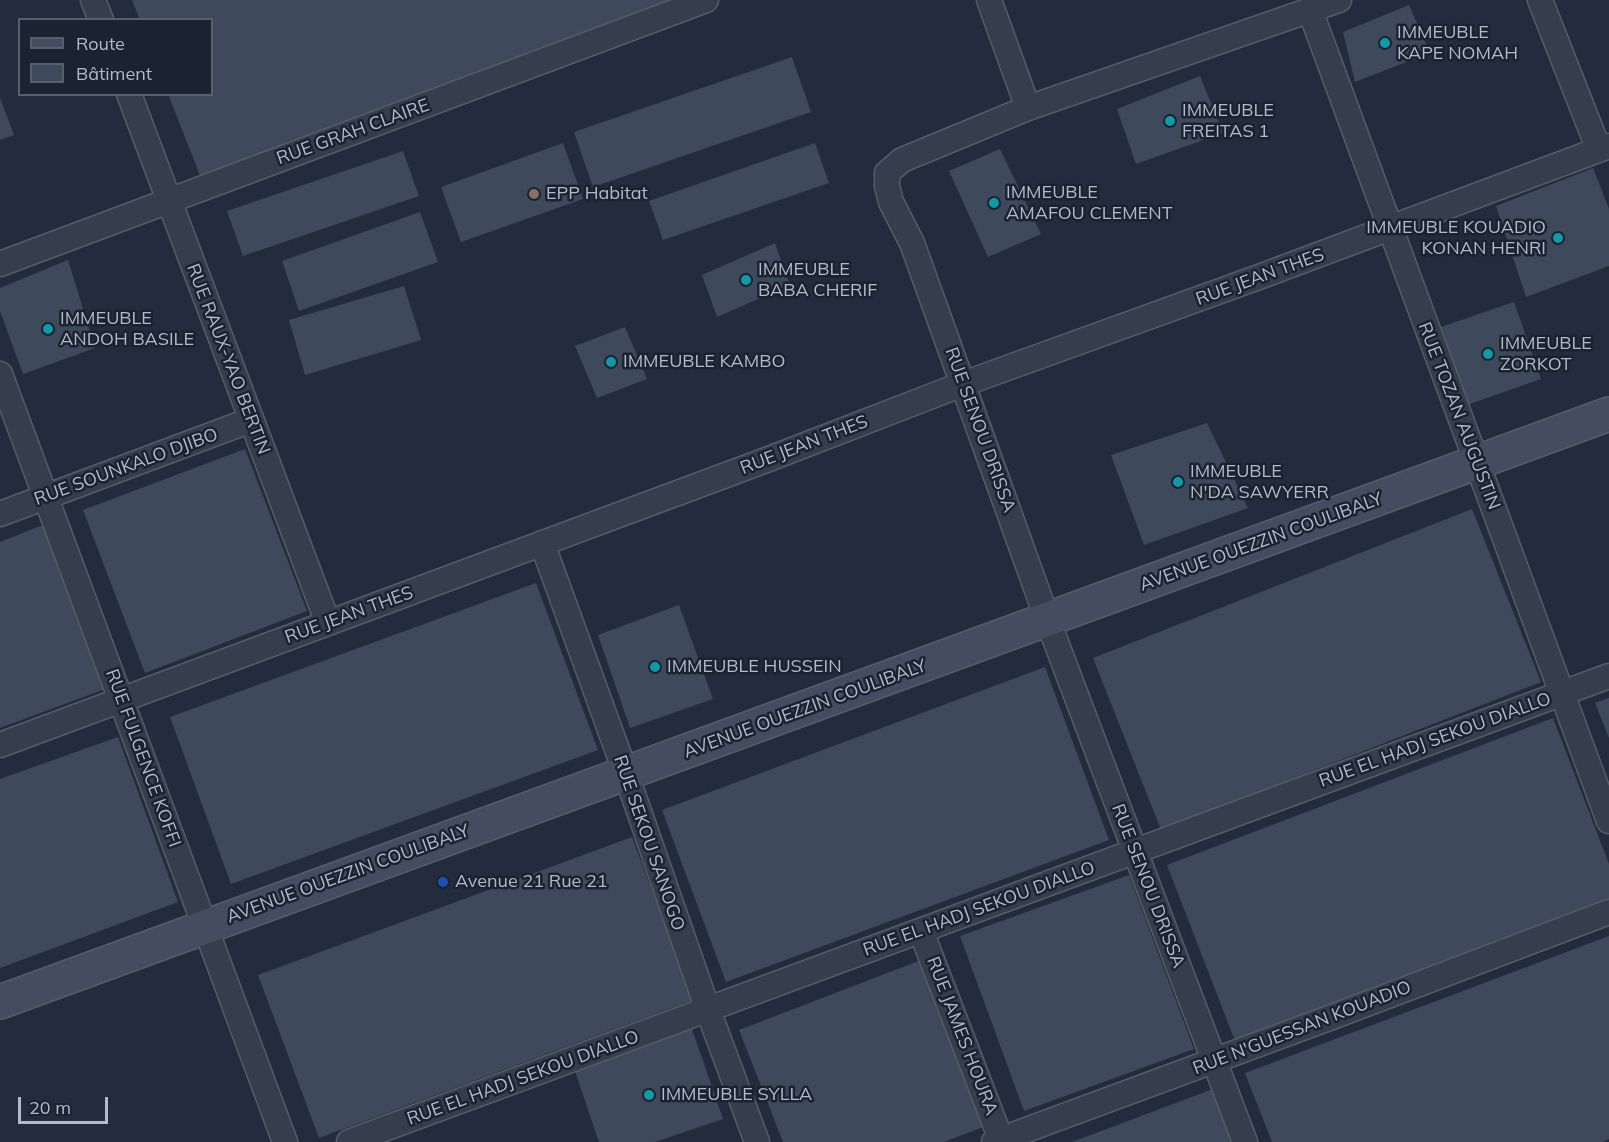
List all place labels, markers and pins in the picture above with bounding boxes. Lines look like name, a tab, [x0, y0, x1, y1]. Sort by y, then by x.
place label: IMMEUBLE KAPE NOMAH	[1397, 22, 1518, 64]
marker: IMMEUBLE KAPE NOMAH	[1378, 36, 1392, 50]
place label: IMMEUBLE FREITAS 1	[1182, 100, 1274, 142]
marker: IMMEUBLE FREITAS 1	[1163, 114, 1177, 128]
place label: IMMEUBLE AMAFOU CLEMENT	[1006, 182, 1173, 224]
place label: EPP Habitat	[546, 183, 648, 205]
marker: EPP Habitat	[527, 187, 541, 201]
marker: IMMEUBLE AMAFOU CLEMENT	[987, 196, 1001, 210]
place label: IMMEUBLE KOUADIO KONAN HENRI	[1366, 217, 1546, 260]
marker: IMMEUBLE KOUADIO KONAN HENRI	[1551, 231, 1565, 245]
place label: IMMEUBLE BABA CHERIF	[758, 259, 877, 302]
marker: IMMEUBLE BABA CHERIF	[739, 273, 753, 287]
place label: IMMEUBLE ANDOH BASILE	[60, 308, 194, 350]
marker: IMMEUBLE ANDOH BASILE	[41, 322, 55, 336]
place label: IMMEUBLE ZORKOT	[1500, 333, 1592, 376]
marker: IMMEUBLE ZORKOT	[1481, 347, 1495, 361]
place label: IMMEUBLE KAMBO	[623, 351, 785, 373]
marker: IMMEUBLE KAMBO	[604, 355, 618, 369]
place label: IMMEUBLE N'DA SAWYERR	[1190, 461, 1329, 504]
marker: IMMEUBLE N'DA SAWYERR	[1171, 475, 1185, 489]
place label: IMMEUBLE HUSSEIN	[667, 656, 842, 678]
marker: IMMEUBLE HUSSEIN	[648, 660, 662, 674]
place label: Avenue 21 Rue 21	[455, 871, 608, 893]
marker: Avenue 21 Rue 21	[436, 875, 450, 889]
place label: IMMEUBLE SYLLA	[661, 1084, 812, 1106]
marker: IMMEUBLE SYLLA	[642, 1088, 656, 1102]

